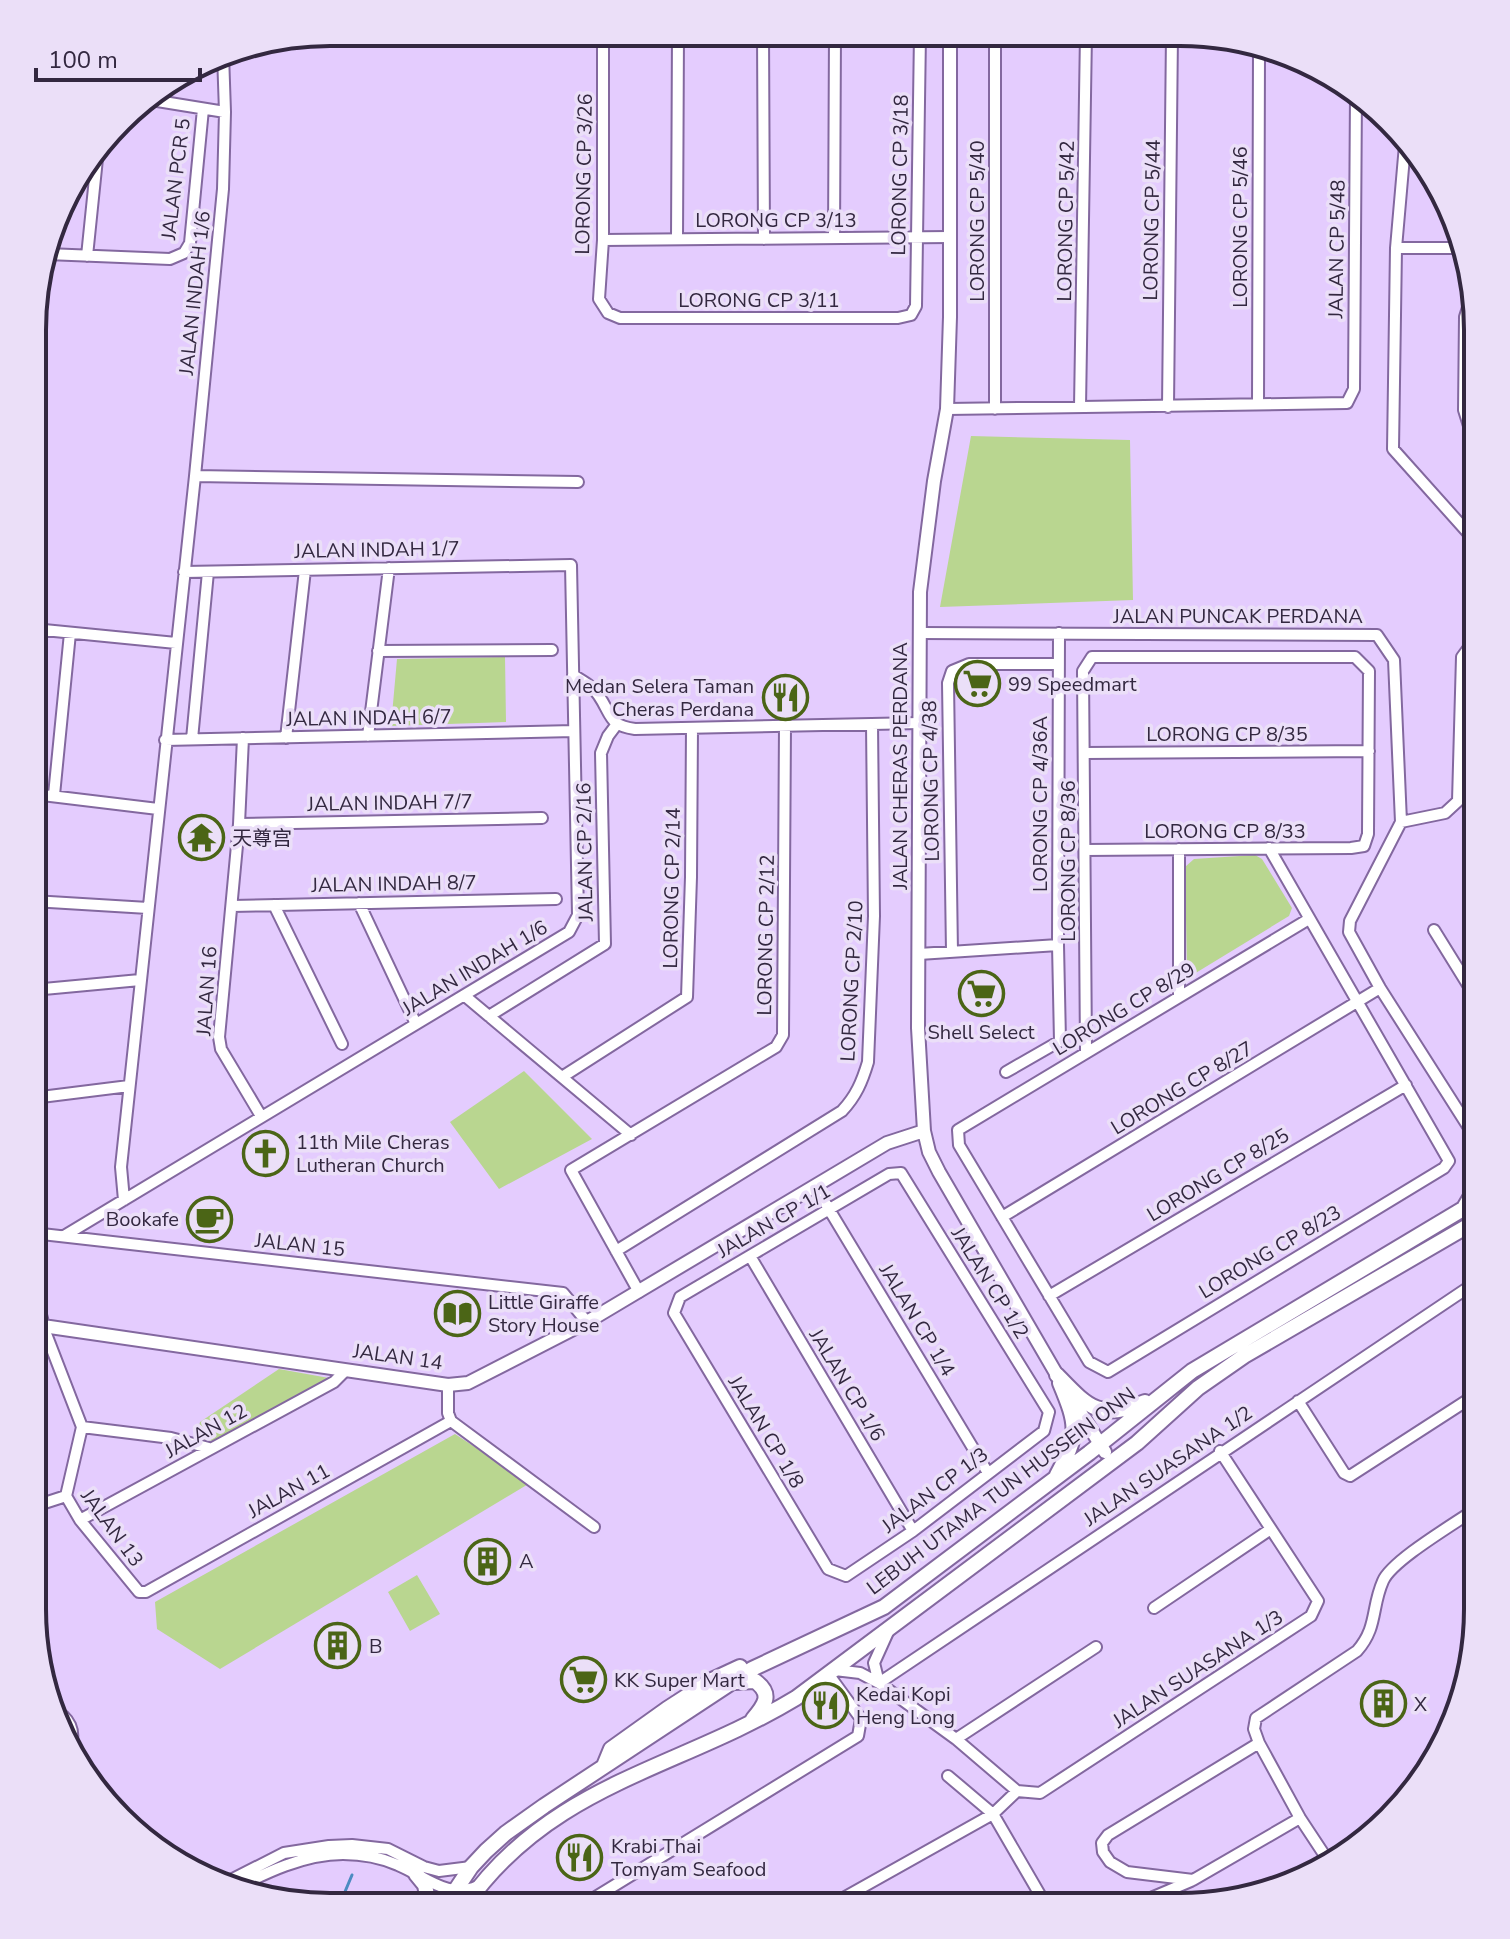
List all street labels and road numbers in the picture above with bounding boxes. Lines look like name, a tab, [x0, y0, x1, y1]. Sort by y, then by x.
street label: LORONG CP 3/26	[569, 93, 599, 255]
street label: LORONG CP 3/18	[885, 94, 915, 256]
street label: JALAN PCR 5	[155, 117, 197, 242]
street label: LORONG CP 5/44	[1137, 139, 1167, 301]
street label: LORONG CP 5/40	[964, 140, 991, 302]
street label: LORONG CP 5/42	[1051, 140, 1081, 302]
street label: LORONG CP 5/46	[1227, 146, 1254, 308]
street label: JALAN CP 5/48	[1322, 179, 1352, 320]
street label: LORONG CP 3/13	[695, 207, 857, 234]
street label: JALAN INDAH 1/6	[173, 209, 217, 378]
street label: LORONG CP 3/11	[678, 287, 840, 314]
street label: JALAN INDAH 1/7	[293, 535, 460, 565]
street label: JALAN PUNCAK PERDANA	[1112, 603, 1363, 630]
street label: JALAN CHERAS PERDANA	[887, 642, 914, 891]
street label: LORONG CP 4/38	[916, 700, 946, 862]
street label: JALAN INDAH 6/7	[285, 703, 452, 733]
street label: LORONG CP 4/36A	[1027, 716, 1054, 892]
street label: LORONG CP 8/35	[1146, 721, 1308, 748]
street label: LORONG CP 8/36	[1055, 780, 1082, 942]
street label: JALAN CP 2/16	[570, 782, 600, 923]
street label: JALAN INDAH 7/7	[306, 788, 473, 818]
street label: LORONG CP 2/14	[657, 807, 687, 969]
street label: LORONG CP 8/33	[1144, 818, 1306, 845]
street label: LORONG CP 2/12	[751, 854, 781, 1016]
street label: JALAN INDAH 8/7	[310, 869, 477, 899]
street label: LORONG CP 2/10	[834, 900, 870, 1062]
street label: JALAN INDAH 1/6	[396, 914, 553, 1023]
street label: JALAN 16	[190, 945, 224, 1038]
street label: LORONG CP 8/29	[1048, 956, 1200, 1062]
street label: LORONG CP 8/27	[1106, 1035, 1258, 1141]
street label: LORONG CP 8/25	[1142, 1122, 1294, 1228]
street label: JALAN CP 1/1	[711, 1178, 836, 1265]
street label: LORONG CP 8/23	[1194, 1199, 1346, 1305]
street label: JALAN CP 1/2	[944, 1221, 1035, 1344]
street label: JALAN 15	[253, 1227, 346, 1263]
street label: JALAN CP 1/4	[872, 1258, 961, 1381]
street label: JALAN CP 1/6	[802, 1323, 891, 1446]
street label: JALAN 14	[351, 1337, 444, 1377]
street label: JALAN CP 1/8	[721, 1370, 810, 1493]
street label: LEBUH UTAMA TUN HUSSEIN ONN	[861, 1381, 1141, 1601]
street label: JALAN 12	[159, 1397, 252, 1465]
street label: JALAN SUASANA 1/2	[1077, 1399, 1258, 1533]
street label: JALAN CP 1/3	[875, 1441, 994, 1540]
street label: JALAN 11	[242, 1457, 335, 1525]
street label: JALAN 13	[74, 1483, 149, 1572]
street label: JALAN SUASANA 1/3	[1107, 1604, 1288, 1735]

